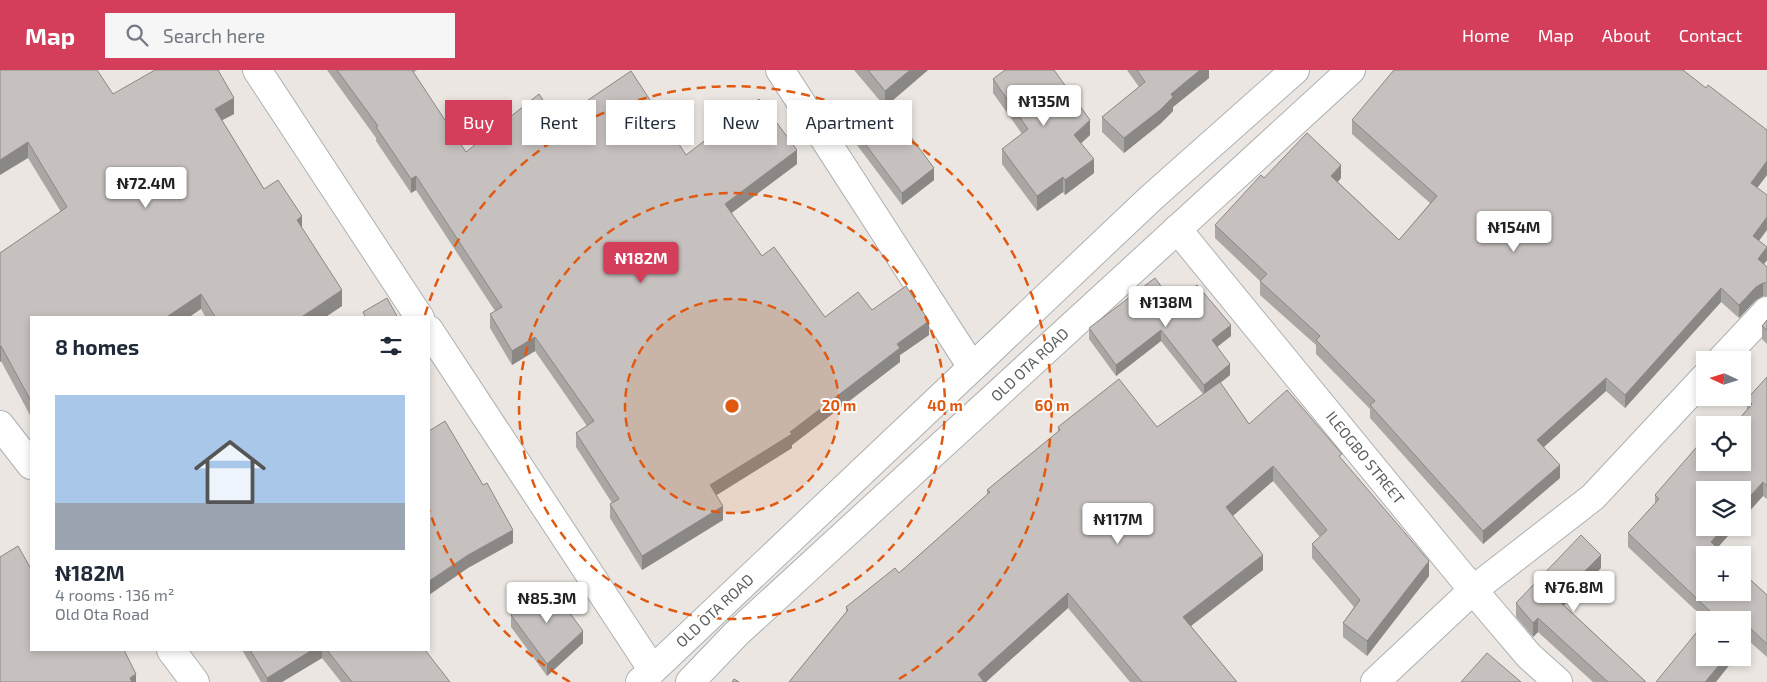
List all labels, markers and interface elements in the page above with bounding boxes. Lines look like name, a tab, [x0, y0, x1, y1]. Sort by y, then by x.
search box	[105, 13, 455, 58]
text: Map	[25, 21, 75, 50]
icon: search	[123, 21, 151, 49]
text: Search here	[163, 24, 265, 47]
text: Home	[1462, 24, 1510, 46]
text: Map	[1538, 24, 1574, 46]
text: About	[1602, 24, 1651, 46]
text: Contact	[1679, 24, 1742, 46]
pin: ₦135M	[1009, 85, 1079, 127]
text: ₦135M	[1018, 91, 1070, 110]
chip: Buy	[445, 100, 512, 145]
chip: Rent	[522, 100, 596, 145]
chip: Filters	[606, 100, 694, 145]
chip: New	[704, 100, 777, 145]
chip: Apartment	[787, 100, 912, 145]
pin: ₦72.4M	[105, 166, 187, 209]
text: ₦72.4M	[117, 173, 175, 192]
pin: ₦154M	[1479, 210, 1549, 253]
text: ₦154M	[1488, 217, 1540, 236]
pin: ₦182M	[606, 242, 676, 284]
text: ₦182M	[614, 248, 668, 267]
pin: ₦138M	[1131, 286, 1201, 328]
text: ₦138M	[1140, 292, 1192, 311]
street label: OLD OTA ROAD	[987, 324, 1072, 405]
icon: filters	[377, 332, 405, 360]
text: 8 homes	[55, 334, 139, 359]
north arrow	[1696, 351, 1751, 406]
map controls	[1696, 351, 1751, 666]
text: 20 m	[822, 396, 856, 414]
text: 40 m	[927, 396, 963, 414]
text: 60 m	[1035, 396, 1069, 414]
centre of rings	[723, 397, 741, 415]
street label: ILEOGBO STREET	[1323, 407, 1409, 508]
button: locate	[1696, 416, 1751, 471]
icon: home	[185, 427, 275, 517]
button: layers	[1696, 481, 1751, 536]
pin: ₦117M	[1083, 502, 1153, 545]
text: ₦117M	[1093, 509, 1143, 528]
button: +	[1696, 546, 1751, 601]
text: ₦182M	[55, 560, 125, 585]
street label: OLD OTA ROAD	[672, 570, 757, 651]
pin: ₦76.8M	[1533, 570, 1615, 613]
text: ₦76.8M	[1545, 577, 1603, 596]
pin: ₦85.3M	[506, 582, 588, 624]
text: 4 rooms · 136 m²	[55, 585, 174, 604]
text: ₦85.3M	[518, 588, 576, 607]
text: Old Ota Road	[55, 604, 149, 623]
button: −	[1696, 611, 1751, 666]

